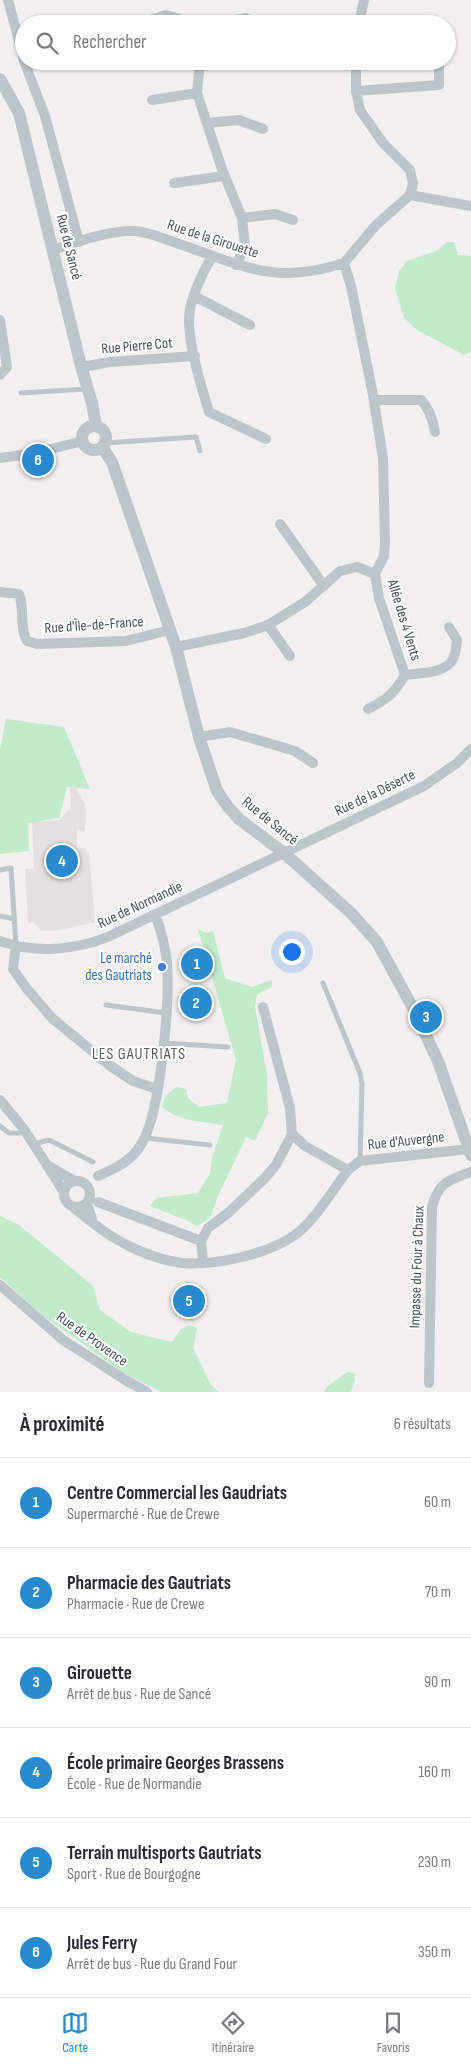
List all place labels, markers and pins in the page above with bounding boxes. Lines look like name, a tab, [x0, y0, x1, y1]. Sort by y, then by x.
pin: 6	[22, 441, 54, 479]
pin: 4	[46, 842, 78, 880]
pin: 1	[181, 945, 213, 983]
place label: Le marché des Gautriats	[85, 949, 152, 985]
marker: Le marché des Gautriats	[156, 961, 168, 973]
pin: 2	[180, 984, 212, 1022]
pin: 3	[410, 998, 442, 1036]
pin: 5	[173, 1282, 205, 1320]

